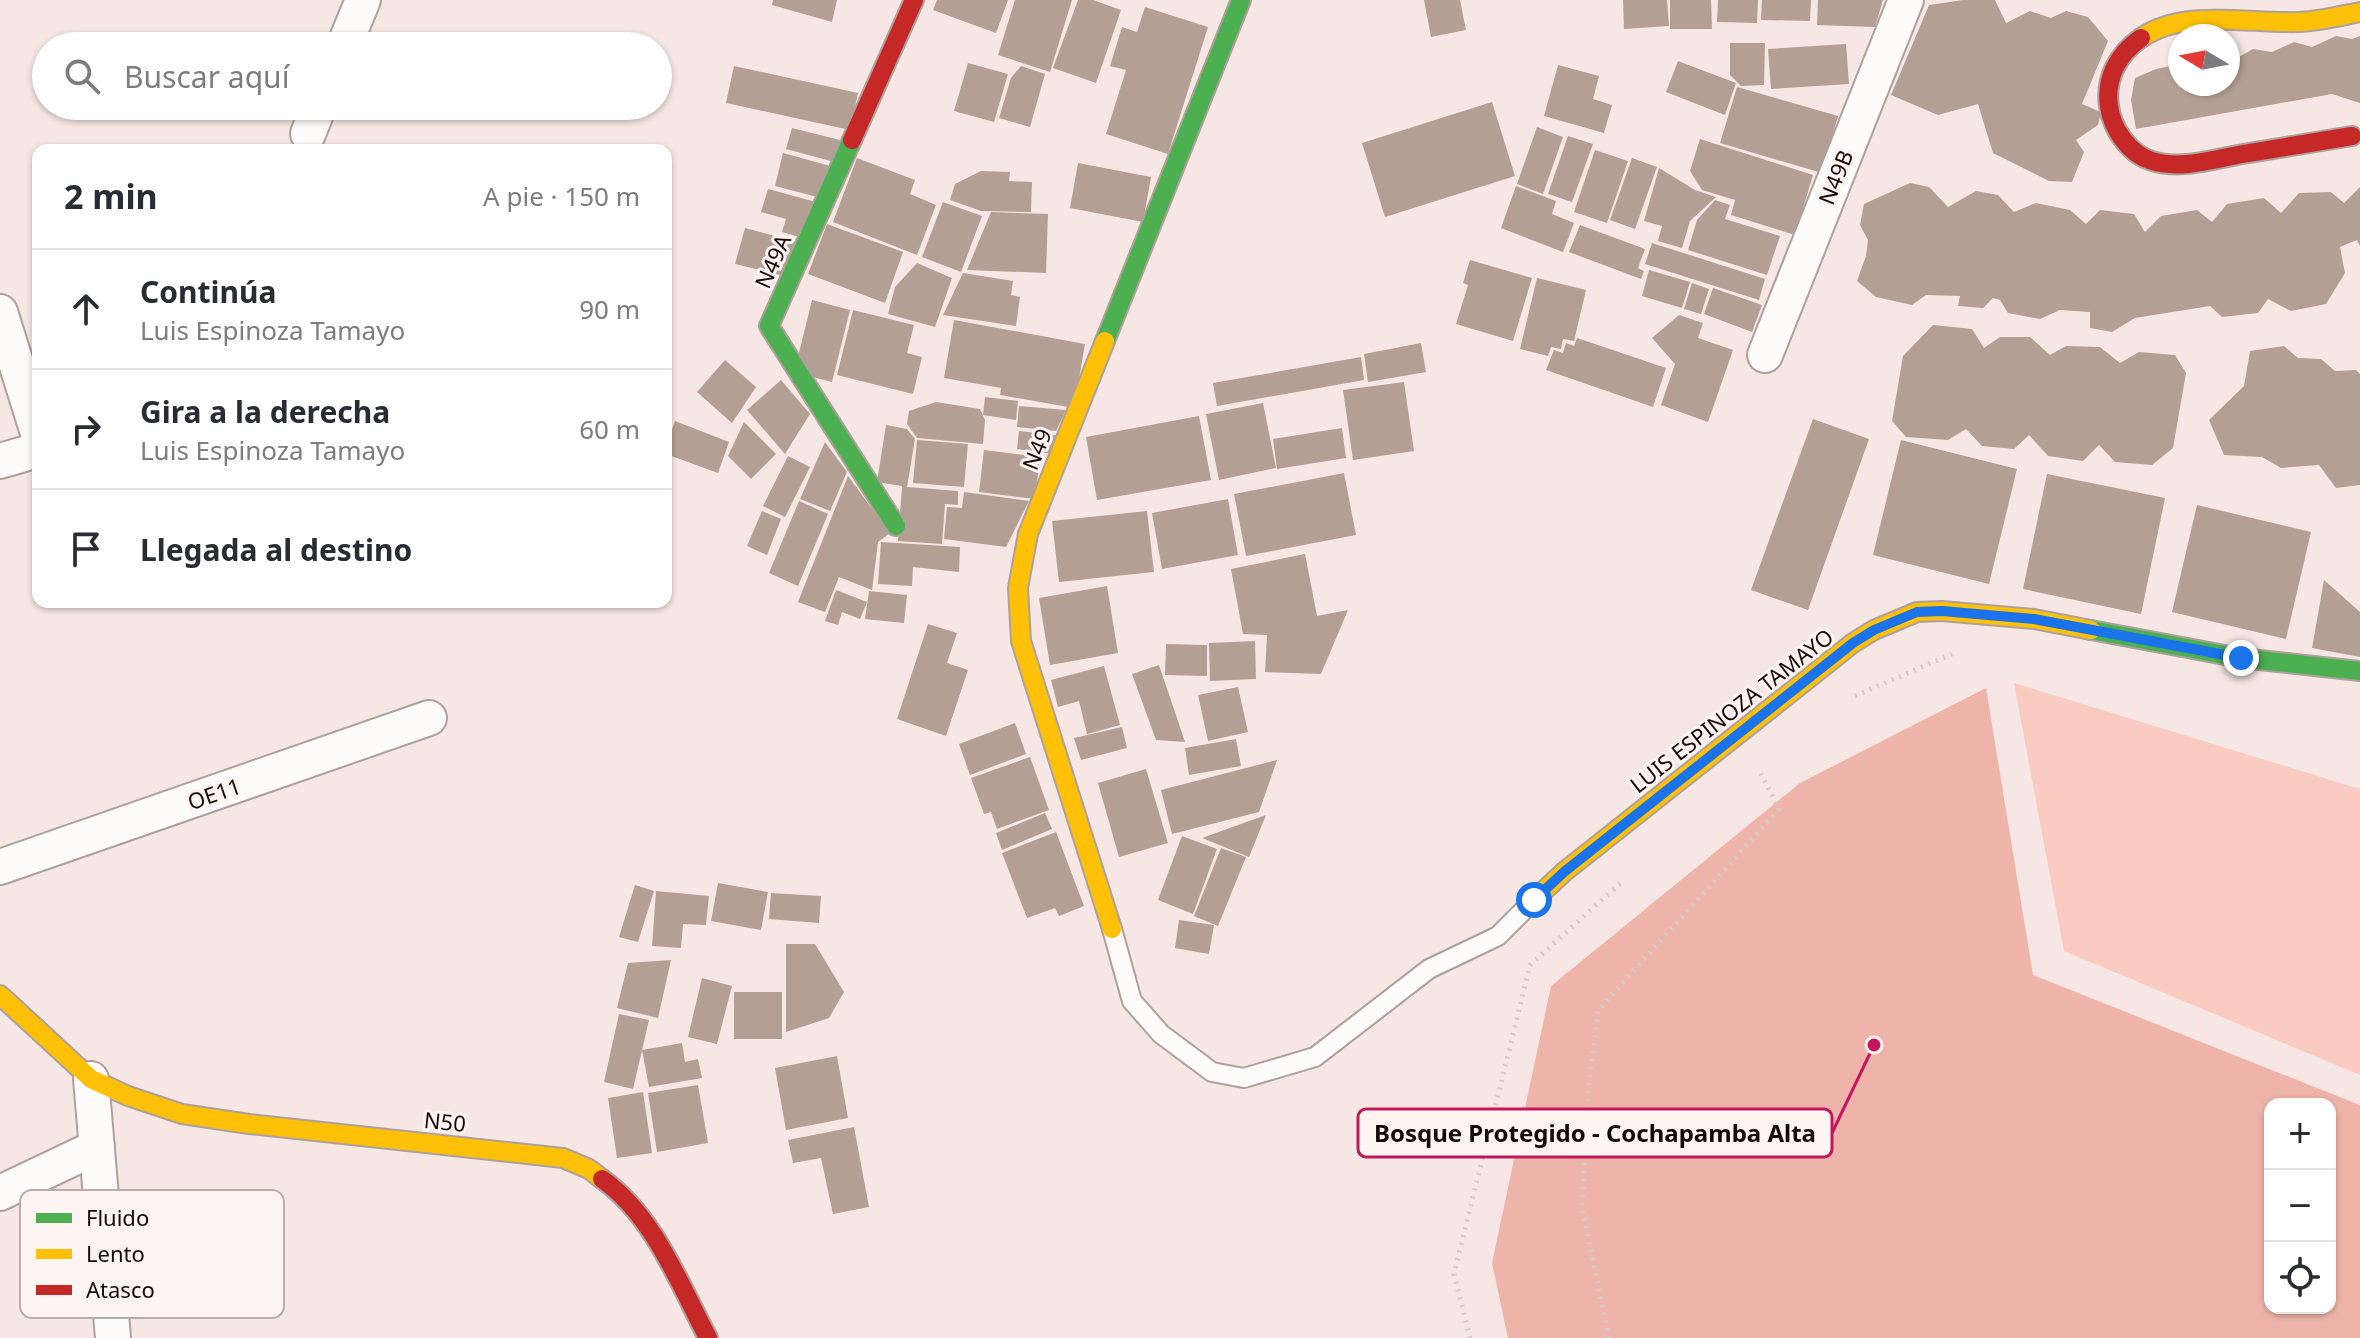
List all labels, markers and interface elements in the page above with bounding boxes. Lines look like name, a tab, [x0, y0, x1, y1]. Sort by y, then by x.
north arrow	[2168, 24, 2240, 96]
search box	[32, 32, 672, 120]
icon: search	[60, 54, 104, 98]
text: Buscar aquí	[124, 56, 289, 97]
street label: N49B	[1811, 145, 1859, 209]
text: 2 min	[64, 173, 158, 219]
text: A pie · 150 m	[483, 178, 640, 214]
street label: N49A	[747, 228, 797, 293]
text: Continúa	[140, 271, 276, 312]
icon: ahead	[64, 287, 108, 331]
text: 90 m	[579, 291, 640, 327]
text: Luis Espinoza Tamayo	[140, 312, 405, 348]
text: Gira a la derecha	[140, 391, 390, 432]
icon: right	[64, 407, 108, 451]
text: 60 m	[579, 411, 640, 447]
street label: N49	[1014, 424, 1058, 474]
text: Luis Espinoza Tamayo	[140, 432, 405, 468]
icon: arrive	[64, 527, 108, 571]
text: Llegada al destino	[140, 529, 412, 570]
street label: LUIS ESPINOZA TAMAYO	[1623, 621, 1839, 799]
route end	[2223, 640, 2259, 676]
street label: OE11	[183, 770, 245, 816]
route start	[1516, 882, 1552, 918]
map controls	[2264, 1098, 2336, 1314]
button: +	[2264, 1098, 2336, 1170]
street label: N50	[423, 1104, 467, 1138]
callout: Bosque Protegido - Cochapamba Alta	[1358, 1109, 1832, 1157]
text: Bosque Protegido - Cochapamba Alta	[1374, 1116, 1816, 1149]
button: −	[2264, 1170, 2336, 1242]
legend	[20, 1190, 284, 1318]
text: Fluido	[86, 1202, 149, 1232]
text: Lento	[86, 1238, 145, 1268]
button: locate	[2264, 1242, 2336, 1314]
text: Atasco	[86, 1274, 155, 1304]

